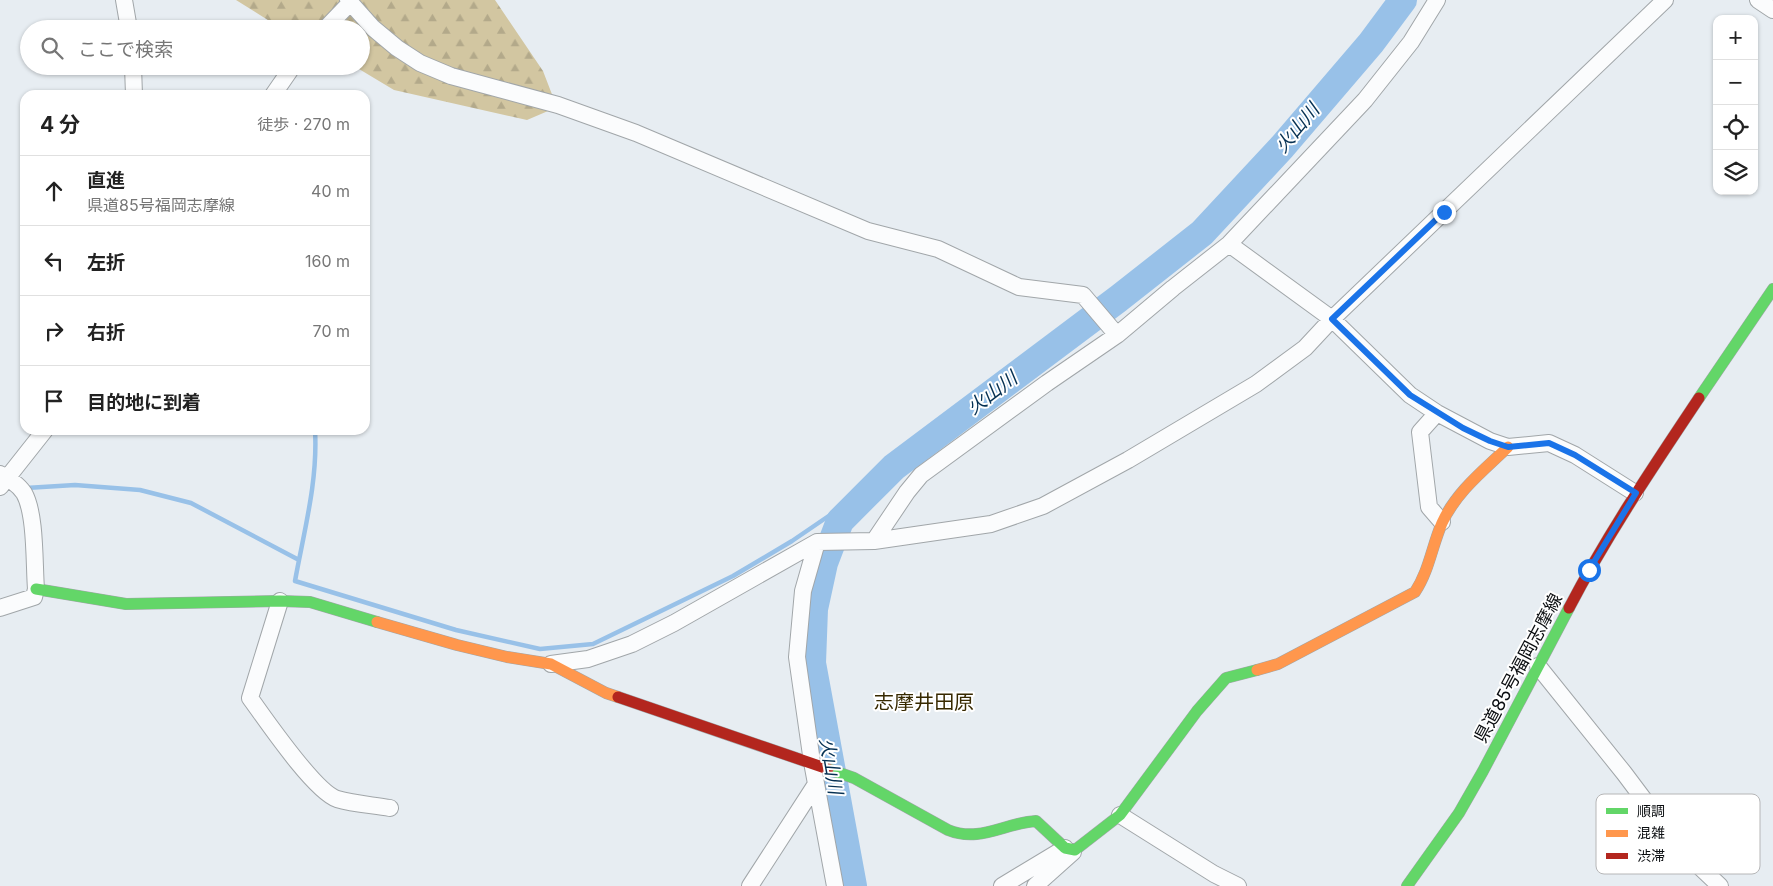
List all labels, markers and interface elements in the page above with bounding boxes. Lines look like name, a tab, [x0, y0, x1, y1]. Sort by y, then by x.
map controls	[1713, 15, 1758, 195]
button: +	[1713, 15, 1758, 60]
search box	[20, 20, 370, 75]
icon: search	[38, 34, 66, 62]
text: ここで検索	[78, 38, 173, 61]
button: −	[1713, 60, 1758, 105]
water label: 火山川	[1270, 97, 1325, 157]
button: locate	[1713, 105, 1758, 150]
text: 4 分	[40, 112, 80, 137]
text: 徒歩 · 270 m	[257, 114, 350, 134]
button: layers	[1713, 150, 1758, 195]
text: 直進	[87, 169, 125, 192]
icon: ahead	[40, 177, 68, 205]
text: 40 m	[311, 181, 350, 201]
text: 県道85号福岡志摩線	[87, 195, 235, 215]
route end	[1433, 201, 1456, 224]
icon: left	[40, 247, 68, 275]
text: 左折	[87, 251, 125, 274]
text: 160 m	[305, 251, 350, 271]
icon: right	[40, 317, 68, 345]
text: 右折	[87, 321, 125, 344]
text: 70 m	[313, 321, 350, 341]
water label: 火山川	[962, 365, 1023, 419]
icon: arrive	[40, 387, 68, 415]
text: 目的地に到着	[87, 391, 201, 414]
route start	[1578, 559, 1601, 582]
street label: 県道85号福岡志摩線	[1470, 590, 1566, 746]
district label: 志摩井田原	[874, 690, 974, 714]
water label: 火山川	[815, 736, 848, 798]
legend	[1596, 794, 1760, 874]
text: 順調	[1637, 802, 1665, 819]
text: 混雑	[1637, 824, 1665, 841]
text: 渋滞	[1637, 847, 1665, 864]

